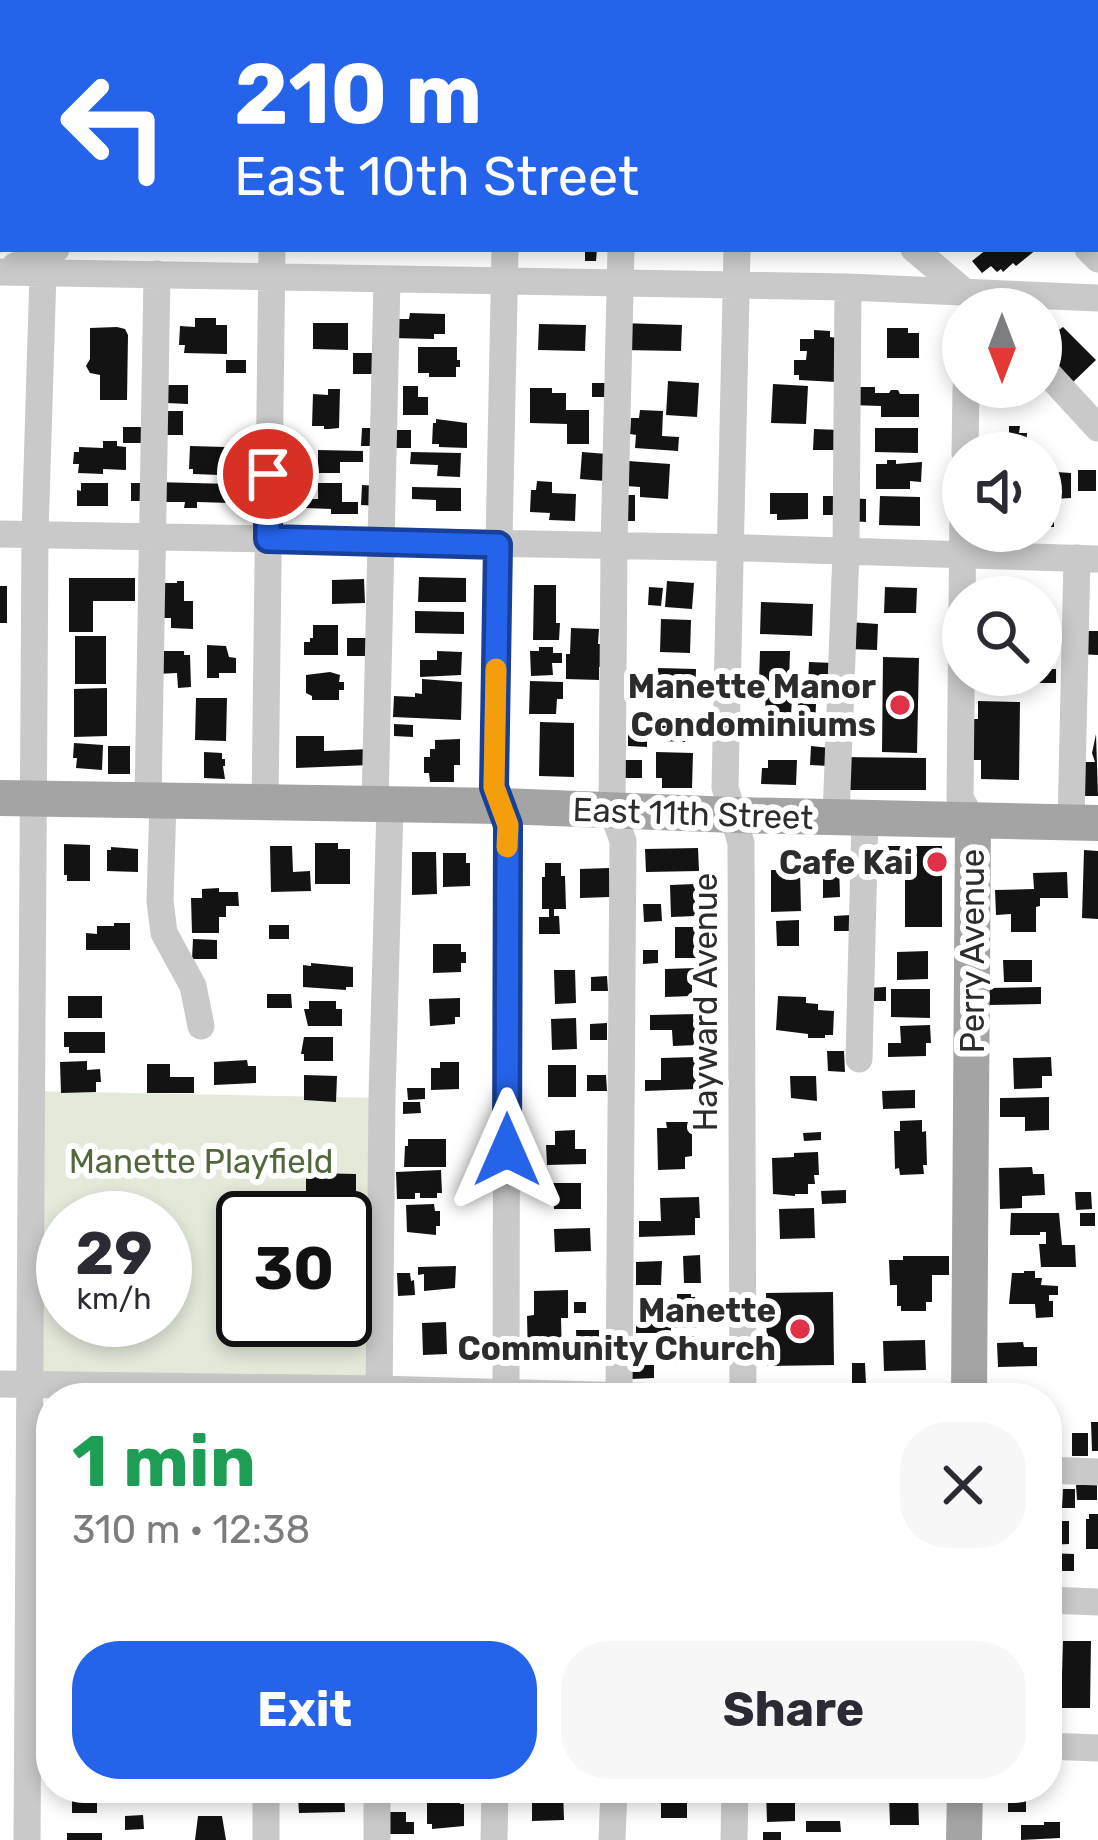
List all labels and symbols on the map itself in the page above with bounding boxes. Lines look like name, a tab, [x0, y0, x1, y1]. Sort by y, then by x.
north arrow	[942, 288, 1062, 408]
pin	[217, 423, 319, 525]
place label: Manette Manor Condominiums	[628, 667, 876, 744]
marker: Manette Manor Condominiums	[887, 692, 913, 718]
street label: East 11th Street	[572, 790, 814, 837]
place label: Cafe Kai	[779, 843, 913, 882]
marker: Cafe Kai	[924, 849, 950, 875]
street label: Perry Avenue	[953, 849, 992, 1053]
street label: Hayward Avenue	[686, 873, 725, 1131]
position arrow	[444, 1087, 570, 1213]
park label: Manette Playfield	[69, 1142, 333, 1181]
speed limit sign: 30	[216, 1191, 372, 1347]
place label: Manette Community Church	[458, 1291, 776, 1368]
marker: Manette Community Church	[787, 1316, 813, 1342]

